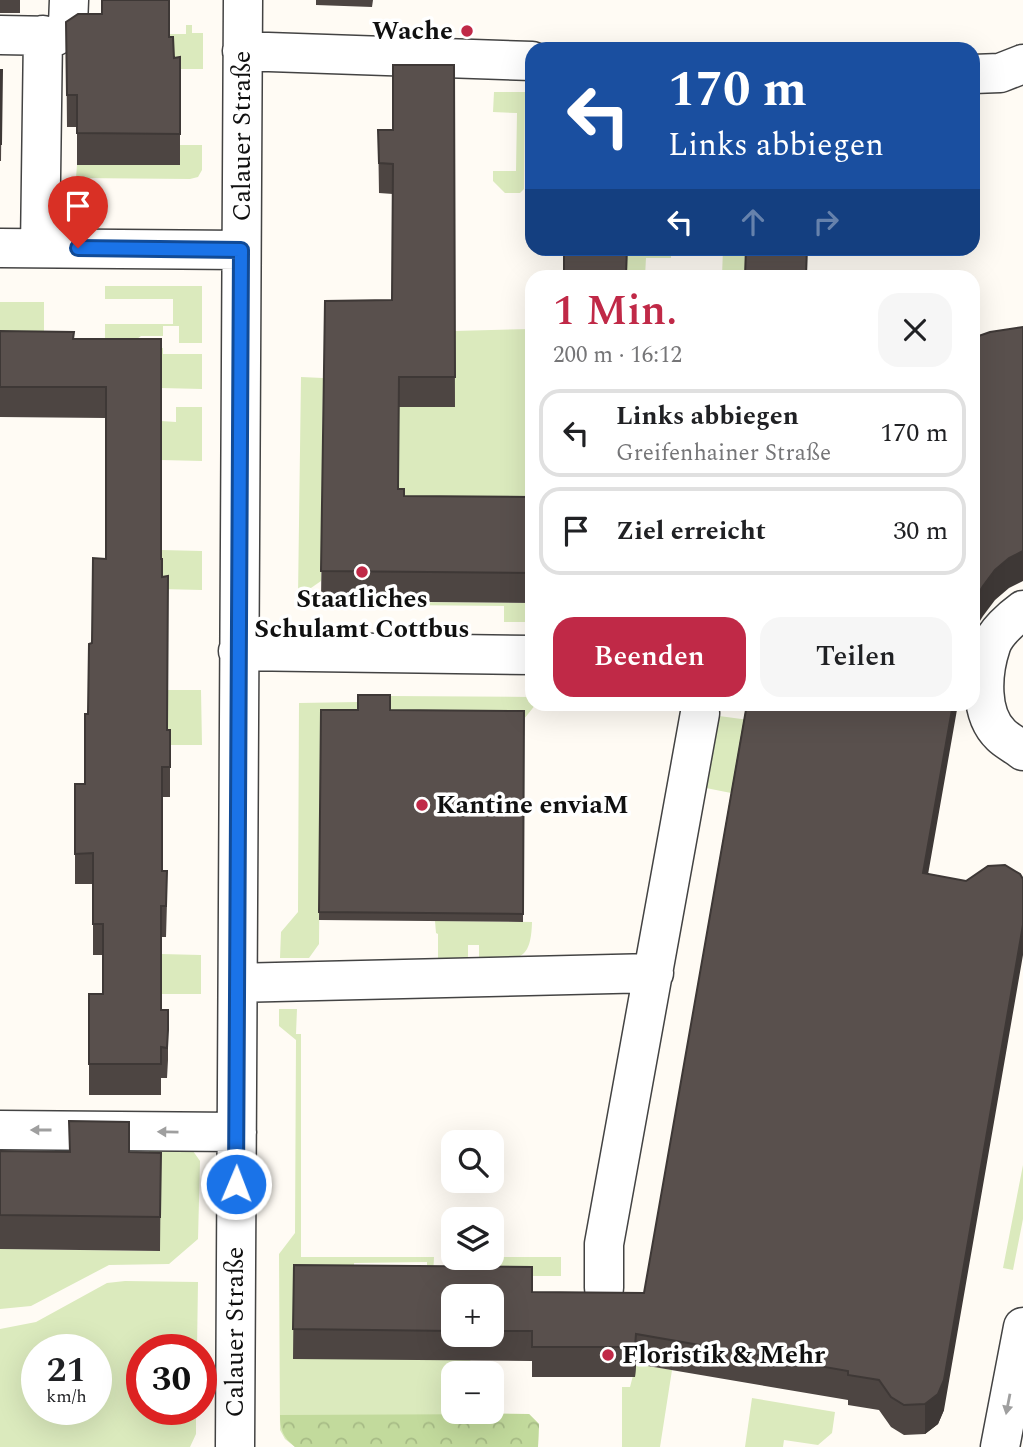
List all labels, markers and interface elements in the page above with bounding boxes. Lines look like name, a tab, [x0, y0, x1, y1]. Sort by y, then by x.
place label: Wache	[372, 11, 453, 51]
marker: Wache	[459, 23, 475, 39]
street label: Calauer Straße	[222, 51, 262, 221]
text: 170 m	[668, 53, 807, 128]
icon: left	[553, 70, 644, 161]
text: Links abbiegen	[668, 121, 884, 170]
pin	[48, 176, 108, 248]
icon: arrive	[59, 187, 97, 225]
icon: left	[661, 203, 699, 241]
icon: ahead	[734, 203, 772, 241]
icon: right	[807, 203, 845, 241]
text: 1 Min.	[553, 280, 677, 343]
button: close	[878, 293, 952, 367]
text: 200 m · 16:12	[553, 338, 682, 373]
text: Links abbiegen	[616, 396, 799, 436]
text: 170 m	[880, 413, 948, 453]
icon: left	[557, 414, 595, 452]
text: Greifenhainer Straße	[616, 436, 831, 471]
text: Ziel erreicht	[616, 511, 766, 551]
text: 30 m	[893, 511, 948, 551]
icon: arrive	[557, 512, 595, 550]
marker: Staatliches Schulamt Cottbus	[354, 564, 370, 580]
place label: Staatliches Schulamt Cottbus	[254, 579, 470, 649]
button: Beenden	[553, 617, 746, 697]
button: Teilen	[760, 617, 952, 697]
place label: Kantine enviaM	[436, 785, 629, 825]
marker: Kantine enviaM	[414, 797, 430, 813]
one-way arrow	[29, 1124, 51, 1136]
one-way arrow	[156, 1126, 178, 1137]
map controls	[441, 1130, 504, 1424]
button: search	[441, 1130, 504, 1193]
position arrow	[199, 1147, 273, 1221]
button: layers	[441, 1207, 504, 1270]
street label: Calauer Straße	[215, 1247, 255, 1417]
button: +	[441, 1284, 504, 1347]
speed limit sign: 30	[126, 1334, 217, 1425]
place label: Floristik & Mehr	[622, 1335, 826, 1375]
text: 21	[47, 1344, 86, 1397]
marker: Floristik & Mehr	[600, 1347, 616, 1363]
button: −	[441, 1361, 504, 1424]
text: km/h	[46, 1383, 87, 1410]
one-way arrow	[1002, 1393, 1013, 1415]

